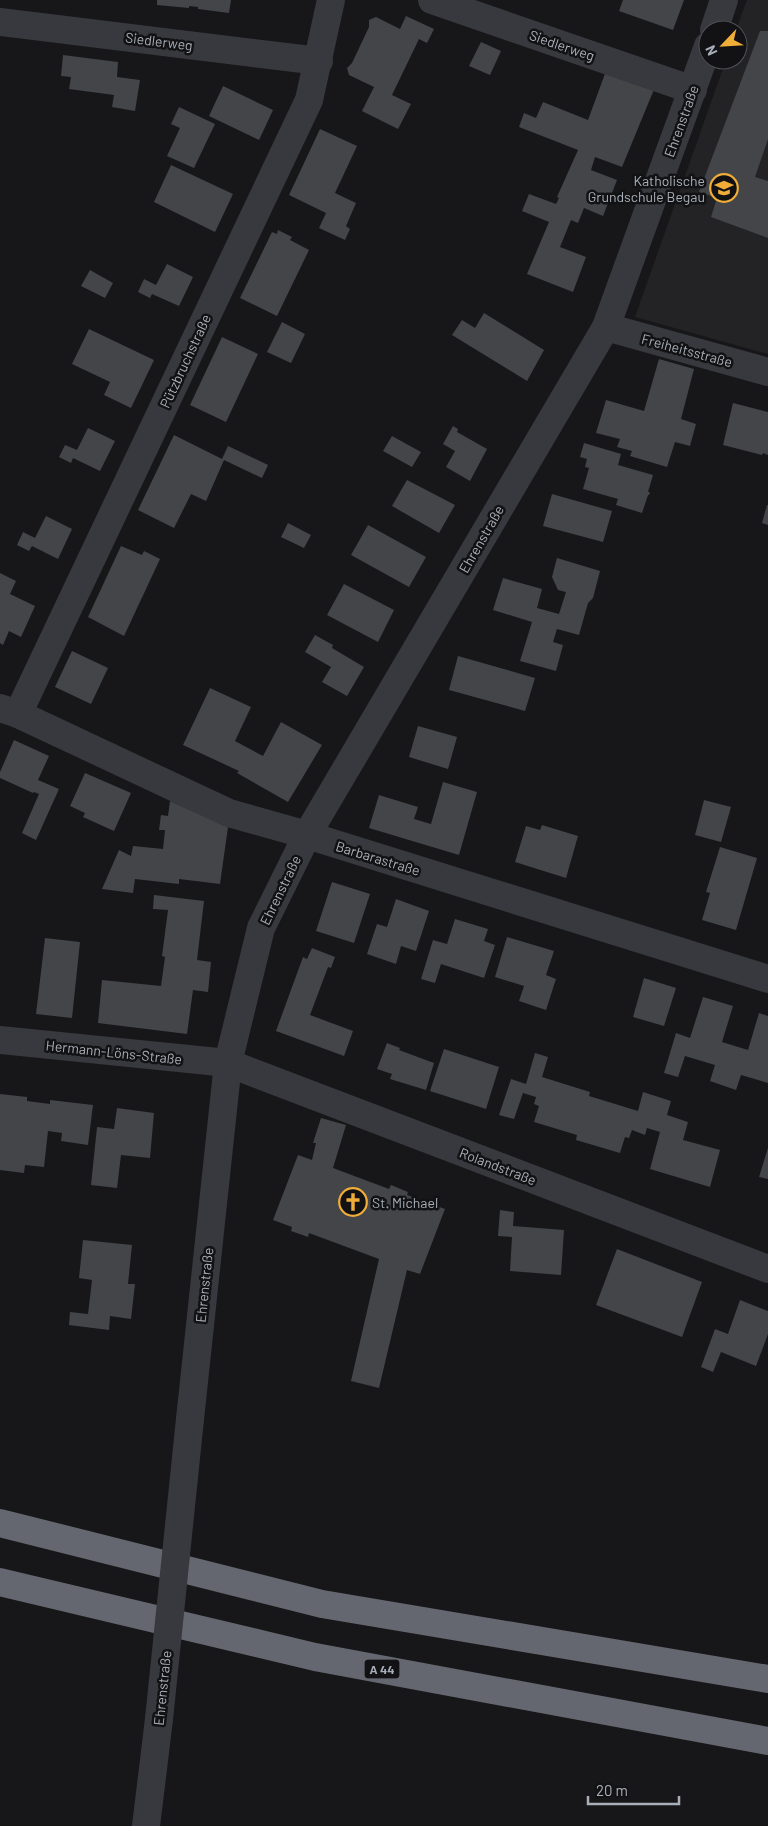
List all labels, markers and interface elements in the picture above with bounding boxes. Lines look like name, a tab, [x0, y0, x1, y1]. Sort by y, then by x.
north arrow	[698, 20, 748, 70]
street label: Siedlerweg	[527, 26, 597, 64]
street label: Siedlerweg	[124, 28, 194, 54]
text: N	[701, 43, 720, 59]
street label: Ehrenstraße	[660, 83, 702, 159]
place label: Katholische Grundschule Begau	[588, 172, 705, 205]
school or university icon: Katholische Grundschule Begau	[709, 173, 739, 203]
street label: Pützbruchstraße	[156, 311, 214, 411]
street label: Freiheitsstraße	[640, 330, 734, 370]
street label: Ehrenstraße	[455, 502, 507, 576]
street label: Barbarastraße	[334, 837, 422, 879]
street label: Ehrenstraße	[256, 852, 304, 928]
street label: Hermann-Löns-Straße	[45, 1036, 183, 1068]
street label: Rolandstraße	[457, 1144, 539, 1188]
church icon: St. Michael	[338, 1187, 368, 1217]
place label: St. Michael	[372, 1194, 438, 1211]
street label: Ehrenstraße	[192, 1247, 216, 1323]
street label: Ehrenstraße	[150, 1650, 174, 1726]
road number: A 44	[364, 1660, 400, 1678]
scale bar	[588, 1774, 679, 1806]
text: 20 m	[596, 1781, 628, 1799]

